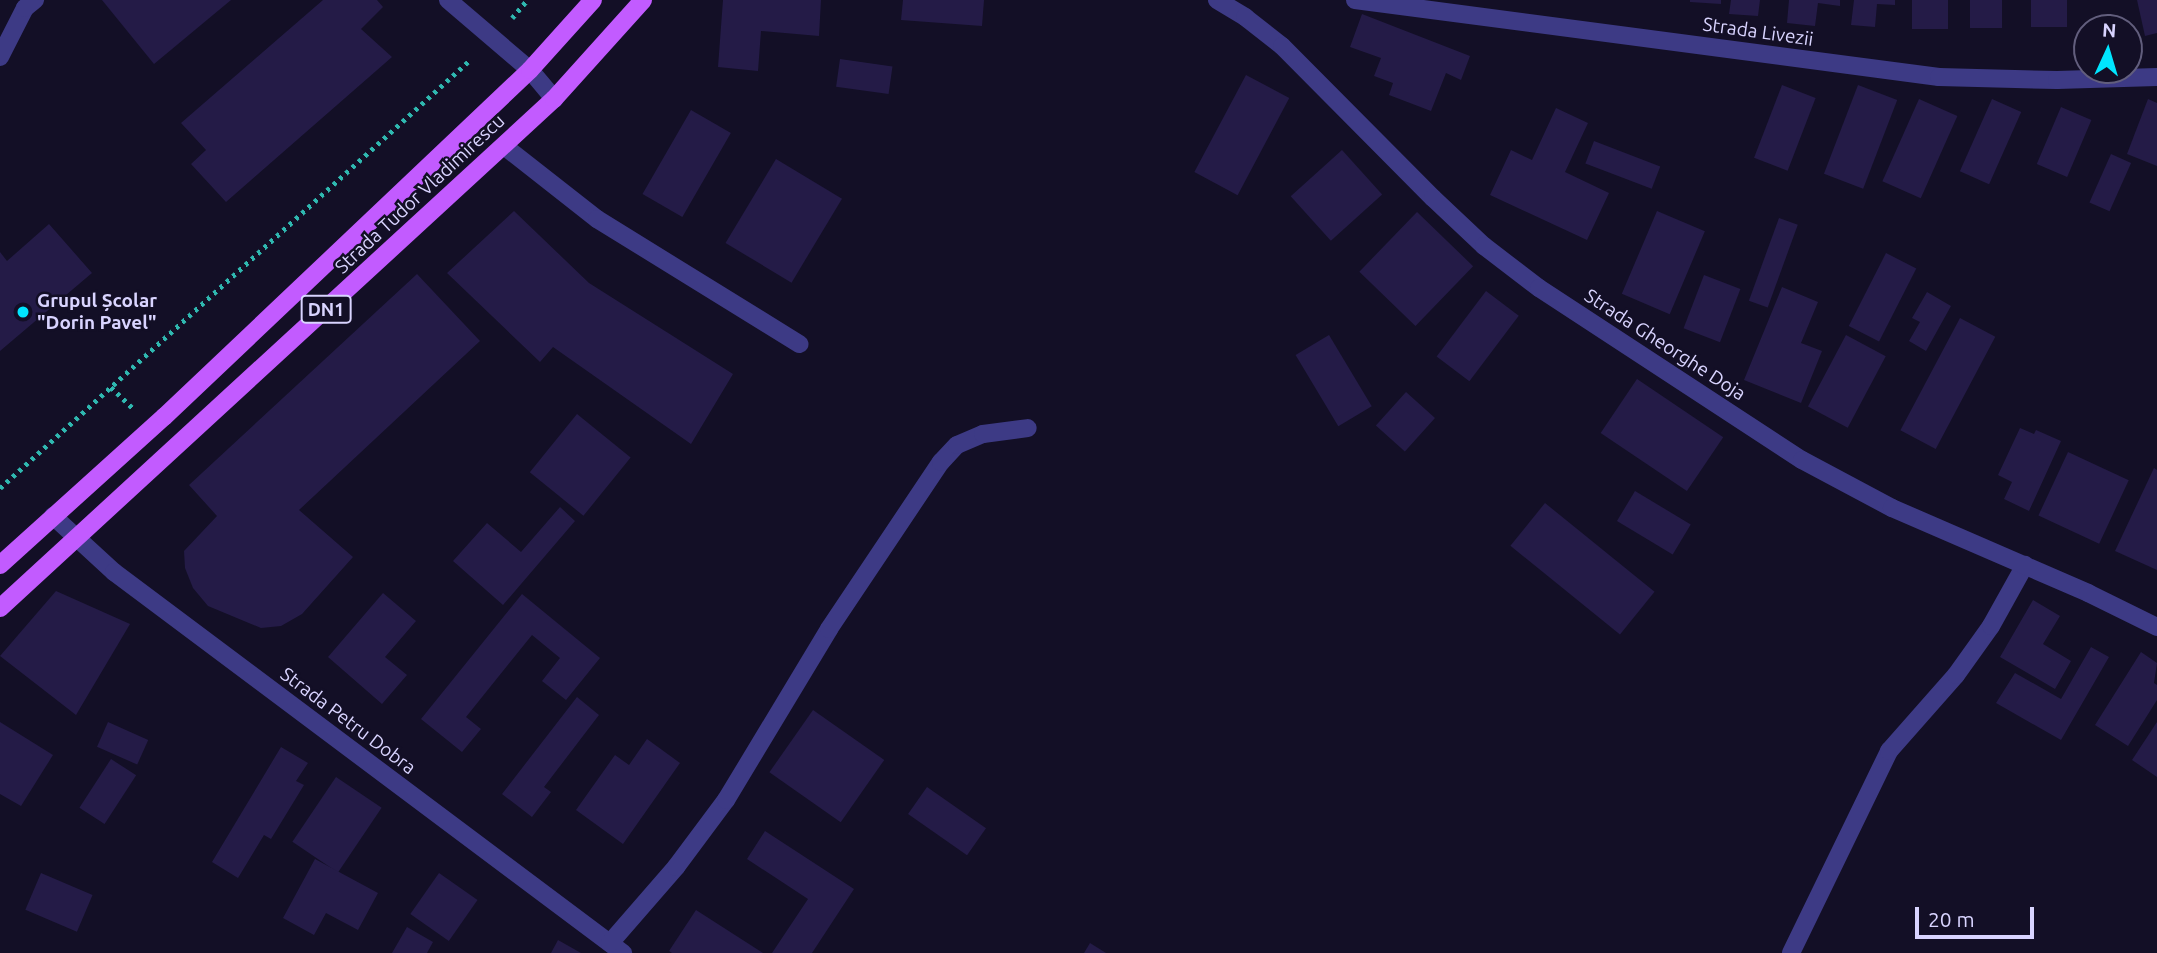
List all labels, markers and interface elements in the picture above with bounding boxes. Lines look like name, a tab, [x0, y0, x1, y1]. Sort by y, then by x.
street label: Strada Livezii	[1701, 13, 1815, 51]
north arrow	[2073, 14, 2143, 84]
text: N	[2101, 19, 2117, 42]
street label: Strada Tudor Vladimirescu	[331, 109, 509, 279]
street label: Strada Gheorghe Doja	[1580, 284, 1750, 406]
place label: Grupul Școlar "Dorin Pavel"	[37, 290, 157, 334]
road number: DN1	[300, 295, 352, 324]
marker: Grupul Școlar "Dorin Pavel"	[15, 304, 31, 320]
street label: Strada Petru Dobra	[276, 663, 420, 779]
scale bar	[1919, 894, 2038, 938]
text: 20 m	[1928, 907, 1975, 931]

